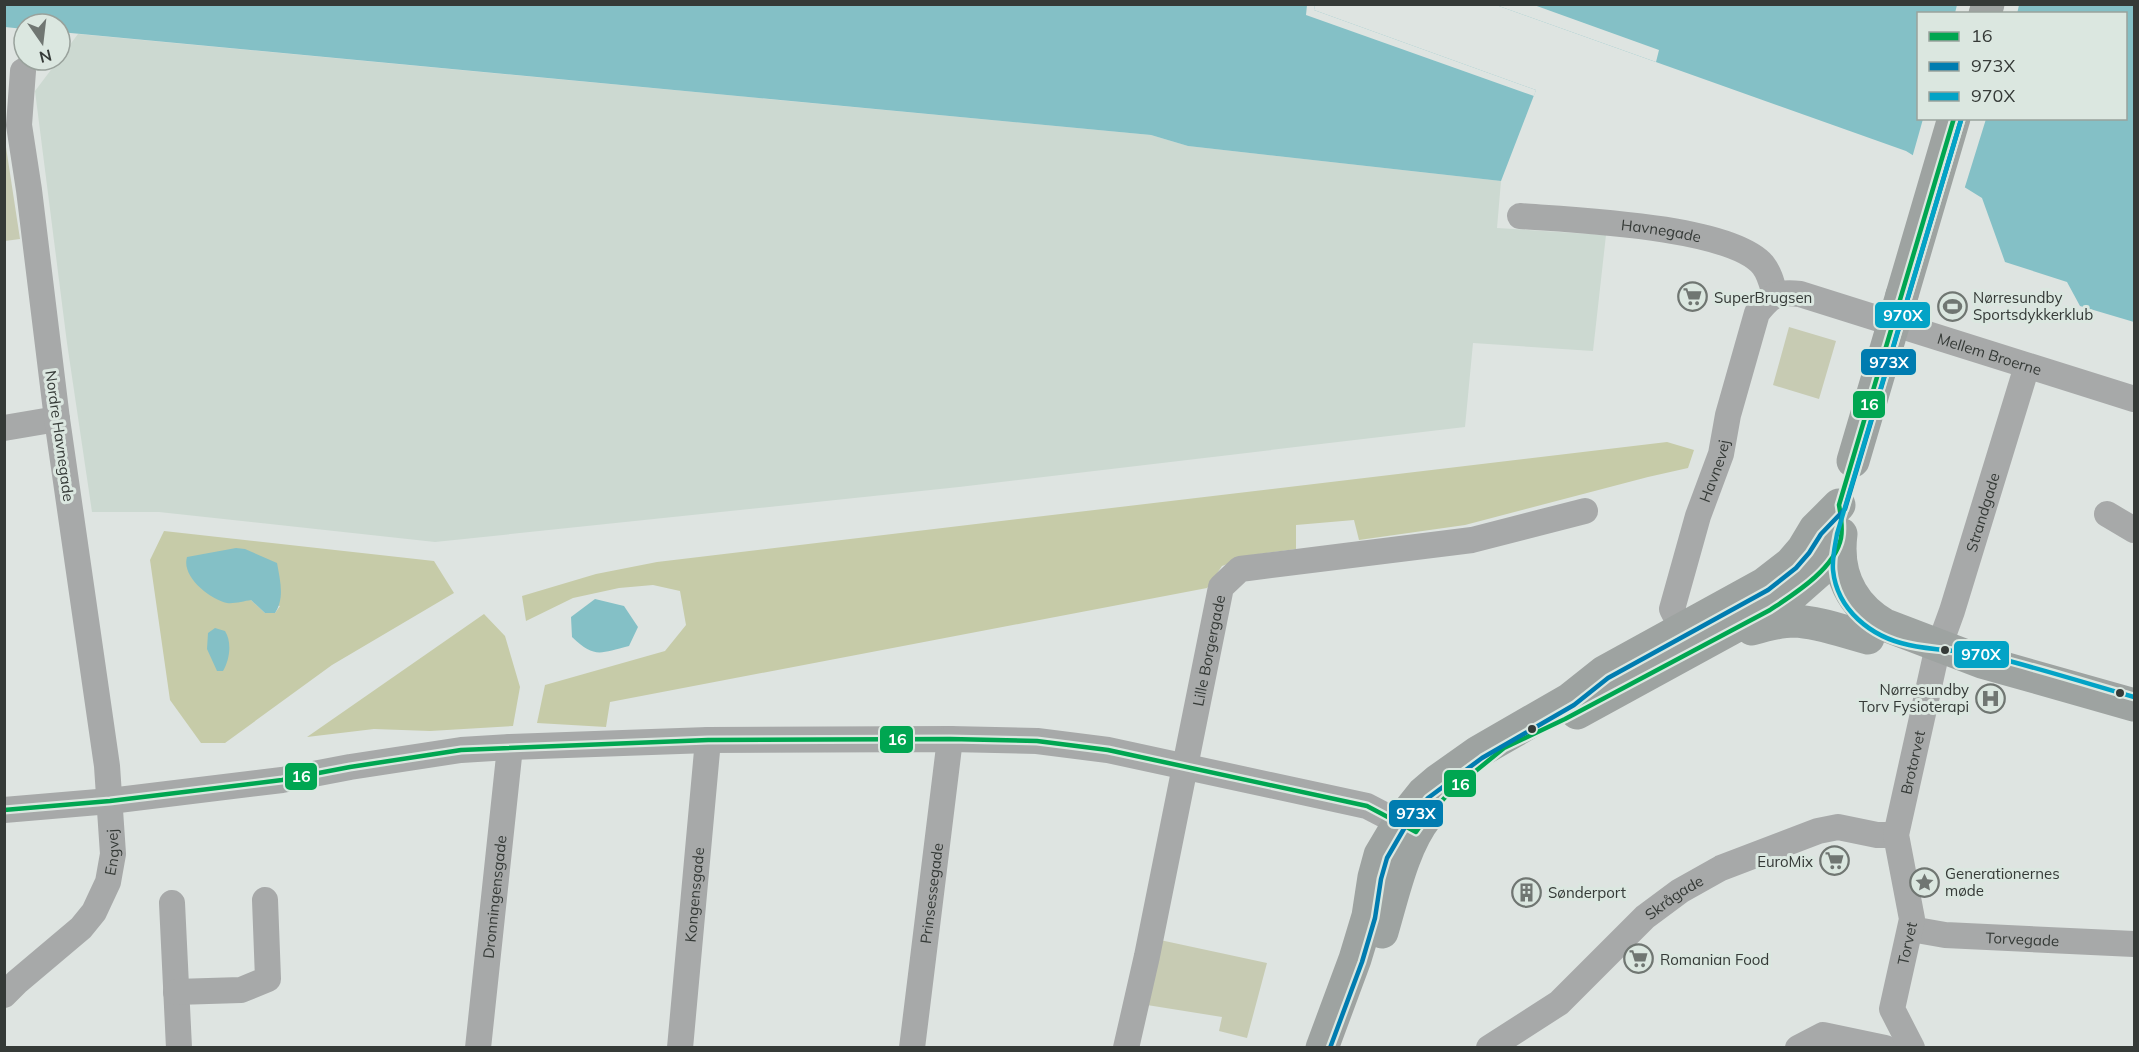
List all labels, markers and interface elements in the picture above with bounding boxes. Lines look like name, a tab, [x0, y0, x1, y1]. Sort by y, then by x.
north arrow	[12, 12, 72, 72]
legend	[1917, 12, 2127, 120]
text: 16	[1971, 24, 1993, 47]
text: N	[37, 45, 54, 68]
text: 973X	[1971, 54, 2015, 77]
text: 970X	[1971, 84, 2015, 107]
street label: Havnegade	[1620, 215, 1703, 246]
supermarket icon: SuperBrugsen	[1677, 281, 1709, 313]
place label: SuperBrugsen	[1714, 288, 1812, 307]
place label: Nørresundby Sportsdykkerklub	[1973, 288, 2093, 324]
sports icon: Nørresundby Sportsdykkerklub	[1936, 290, 1968, 322]
line badge: 970X	[1874, 301, 1931, 329]
text: 970X	[1883, 305, 1923, 325]
street label: Mellem Broerne	[1935, 328, 2044, 379]
line badge: 973X	[1860, 348, 1917, 376]
text: 973X	[1869, 352, 1909, 372]
street label: Nordre Havnegade	[41, 369, 79, 503]
line badge: 16	[1852, 390, 1886, 419]
text: 16	[1859, 394, 1879, 414]
street label: Havnevej	[1695, 438, 1733, 505]
street label: Strandgade	[1961, 470, 2003, 554]
street label: Lille Borgergade	[1188, 593, 1229, 708]
line badge: 970X	[1953, 640, 2010, 669]
unlabelled marker	[1939, 644, 1951, 656]
text: 970X	[1961, 644, 2001, 664]
place label: Nørresundby Torv Fysioterapi	[1859, 680, 1969, 716]
hospital icon: Nørresundby Torv Fysioterapi	[1974, 682, 2006, 714]
unlabelled marker	[2114, 687, 2126, 699]
unlabelled marker	[1526, 723, 1538, 735]
line badge: 16	[879, 725, 914, 754]
text: 16	[887, 729, 907, 749]
street label: Brotorvet	[1896, 729, 1928, 796]
line badge: 16	[284, 762, 318, 791]
text: 16	[291, 766, 311, 786]
line badge: 16	[1443, 769, 1477, 798]
text: 16	[1450, 774, 1470, 794]
line badge: 973X	[1388, 799, 1444, 828]
text: 973X	[1396, 803, 1436, 823]
street label: Engvej	[100, 829, 123, 877]
street label: Dronningensgade	[478, 834, 510, 959]
street label: Prinsessegade	[915, 842, 947, 945]
supermarket icon: EuroMix	[1818, 845, 1850, 877]
street label: Kongensgade	[680, 846, 708, 943]
place label: EuroMix	[1757, 852, 1813, 871]
place label: Generationernes møde	[1945, 864, 2060, 900]
place icon: Generationernes møde	[1908, 866, 1940, 898]
street label: Skrågade	[1641, 870, 1706, 924]
building icon: Sønderport	[1511, 876, 1543, 908]
place label: Sønderport	[1548, 883, 1626, 902]
street label: Torvet	[1893, 920, 1921, 967]
street label: Torvegade	[1985, 927, 2060, 950]
supermarket icon: Romanian Food	[1623, 943, 1655, 975]
place label: Romanian Food	[1660, 950, 1769, 969]

